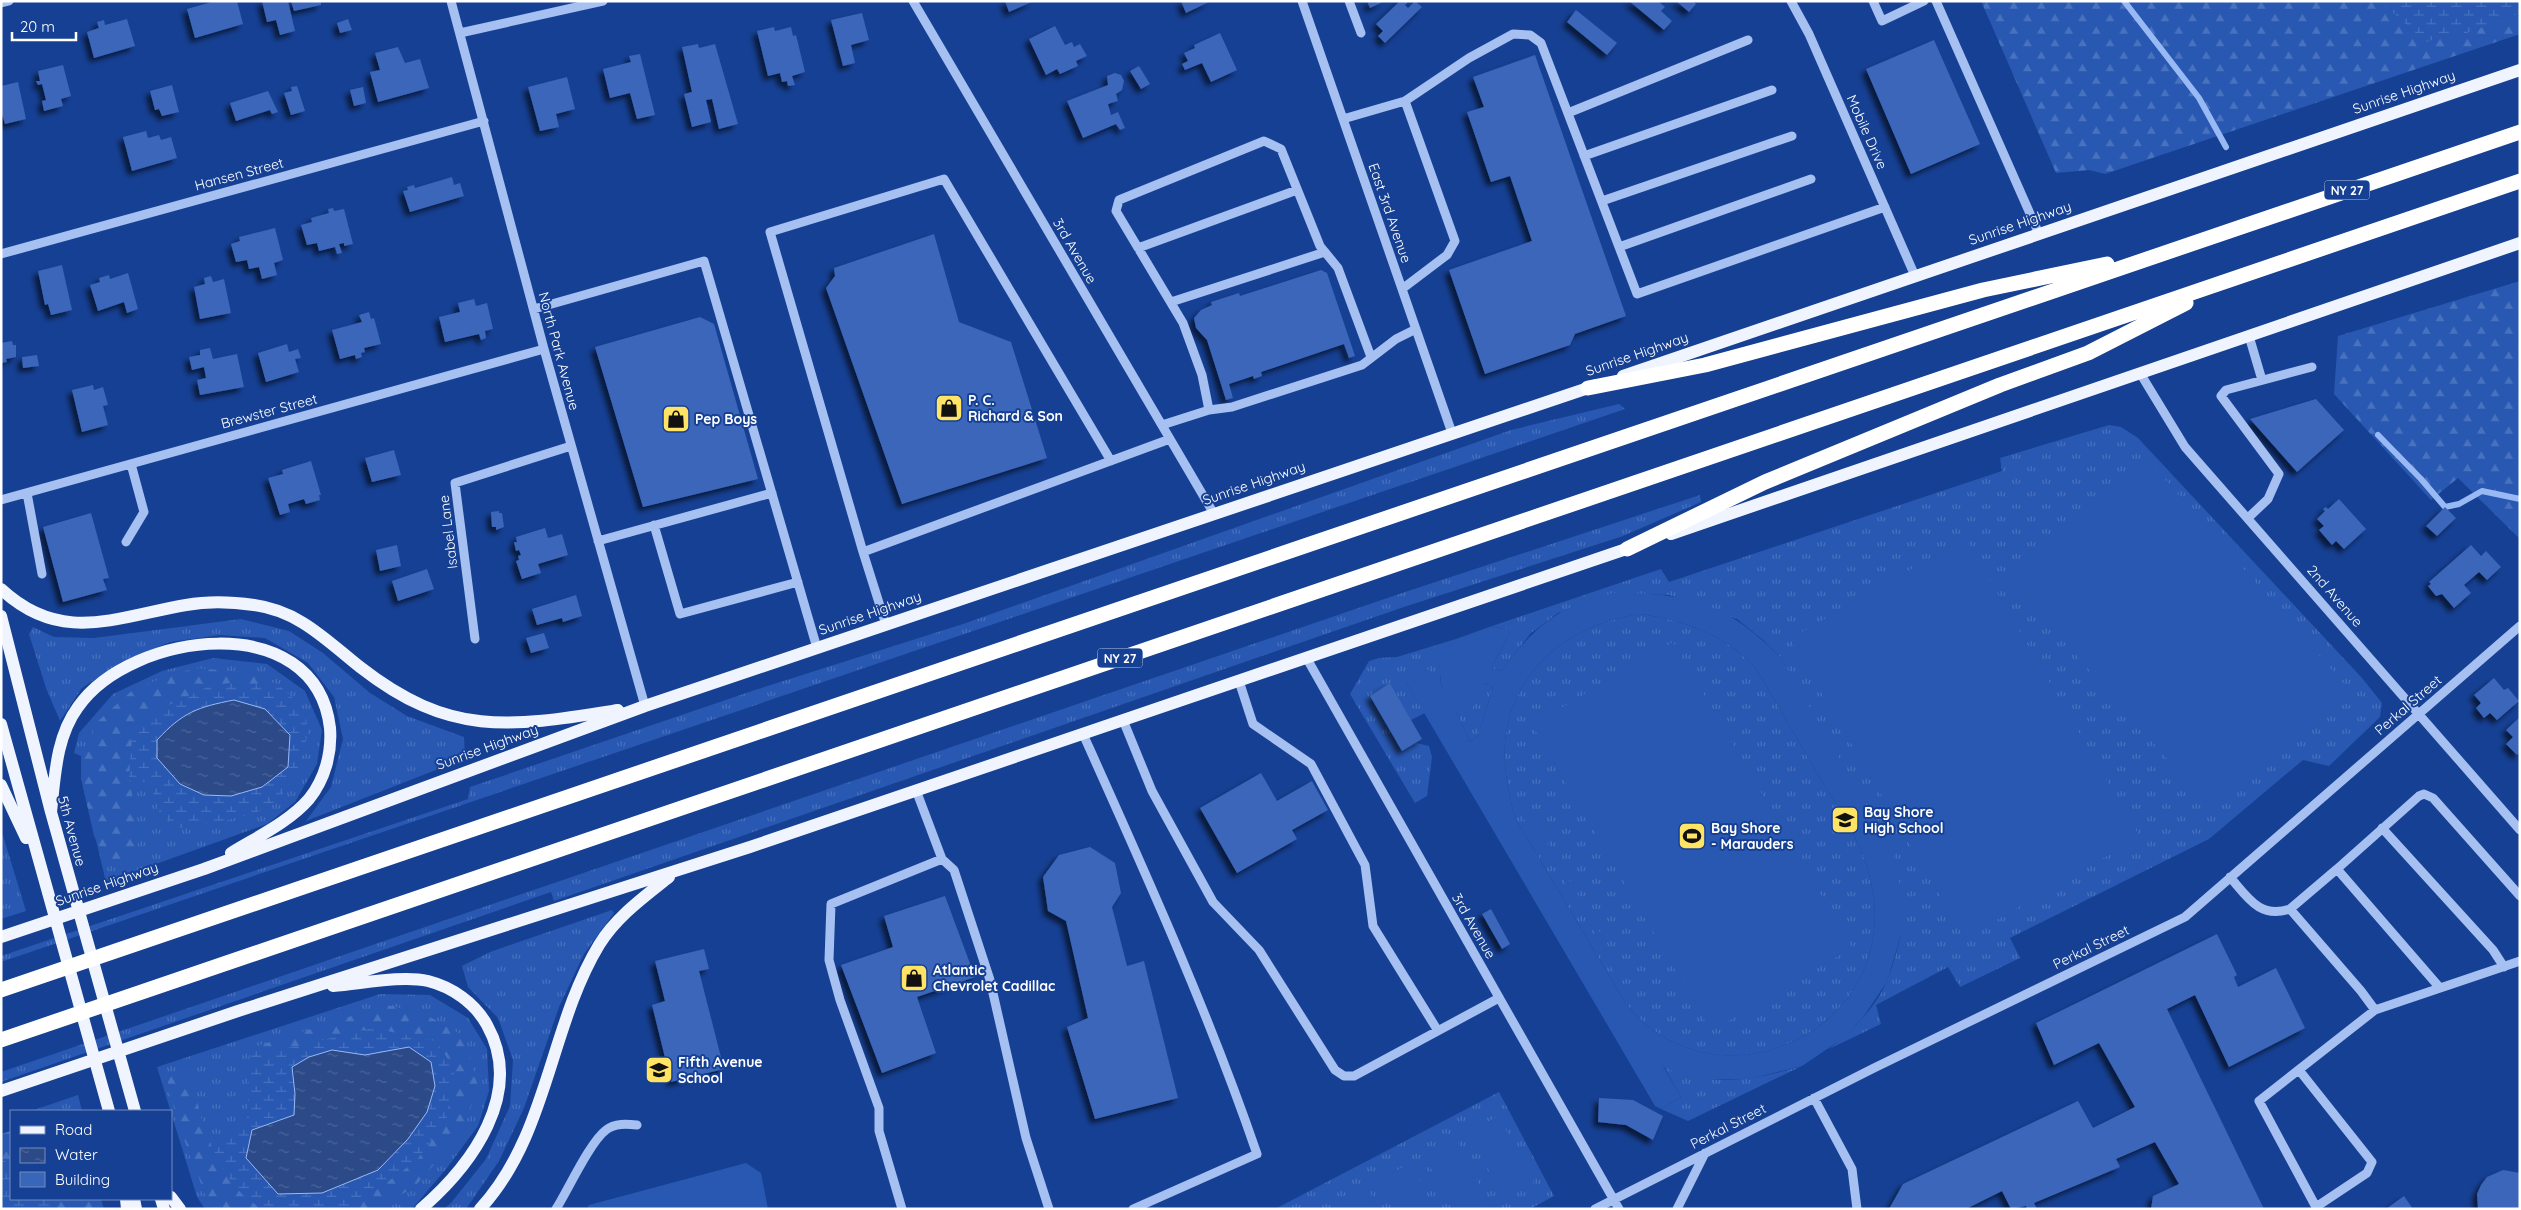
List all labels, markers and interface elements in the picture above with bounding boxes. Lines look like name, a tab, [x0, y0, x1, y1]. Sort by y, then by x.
scale bar	[12, 10, 76, 42]
text: 20 m	[20, 17, 55, 36]
street label: Sunrise Highway	[2350, 66, 2458, 118]
street label: Mobile Drive	[1843, 92, 1892, 172]
street label: Hansen Street	[193, 153, 286, 195]
street label: East 3rd Avenue	[1365, 161, 1415, 265]
road number: NY 27	[2324, 180, 2370, 200]
street label: Sunrise Highway	[1966, 197, 2074, 249]
street label: 3rd Avenue	[1049, 215, 1101, 287]
street label: North Park Avenue	[535, 290, 583, 412]
street label: Sunrise Highway	[1583, 328, 1691, 380]
street label: Brewster Street	[219, 389, 319, 433]
place label: P. C. Richard & Son	[968, 391, 1063, 425]
shop icon: P. C. Richard & Son	[934, 393, 964, 423]
shop icon: Pep Boys	[661, 404, 691, 434]
place label: Pep Boys	[695, 410, 757, 428]
street label: Sunrise Highway	[1200, 457, 1308, 509]
street label: Isabel Lane	[435, 494, 461, 570]
street label: 2nd Avenue	[2303, 561, 2367, 631]
street label: Sunrise Highway	[816, 587, 924, 639]
road number: NY 27	[1098, 648, 1142, 668]
street label: Perkal Street	[2371, 671, 2445, 739]
street label: Sunrise Highway	[433, 720, 541, 774]
street label: 5th Avenue	[54, 794, 90, 868]
place label: Bay Shore High School	[1864, 803, 1944, 837]
school or university icon: Bay Shore High School	[1830, 805, 1860, 835]
place label: Bay Shore - Marauders	[1711, 819, 1794, 853]
sports icon: Bay Shore - Marauders	[1677, 821, 1707, 851]
street label: Sunrise Highway	[53, 858, 161, 910]
street label: 3rd Avenue	[1448, 890, 1500, 962]
street label: Perkal Street	[2050, 921, 2132, 973]
place label: Atlantic Chevrolet Cadillac	[933, 961, 1055, 995]
shop icon: Atlantic Chevrolet Cadillac	[899, 963, 929, 993]
place label: Fifth Avenue School	[678, 1053, 763, 1087]
school or university icon: Fifth Avenue School	[644, 1055, 674, 1085]
street label: Perkal Street	[1687, 1099, 1769, 1153]
legend	[10, 1110, 172, 1200]
text: Road	[55, 1120, 92, 1139]
text: Water	[55, 1145, 98, 1164]
text: Building	[55, 1170, 110, 1189]

